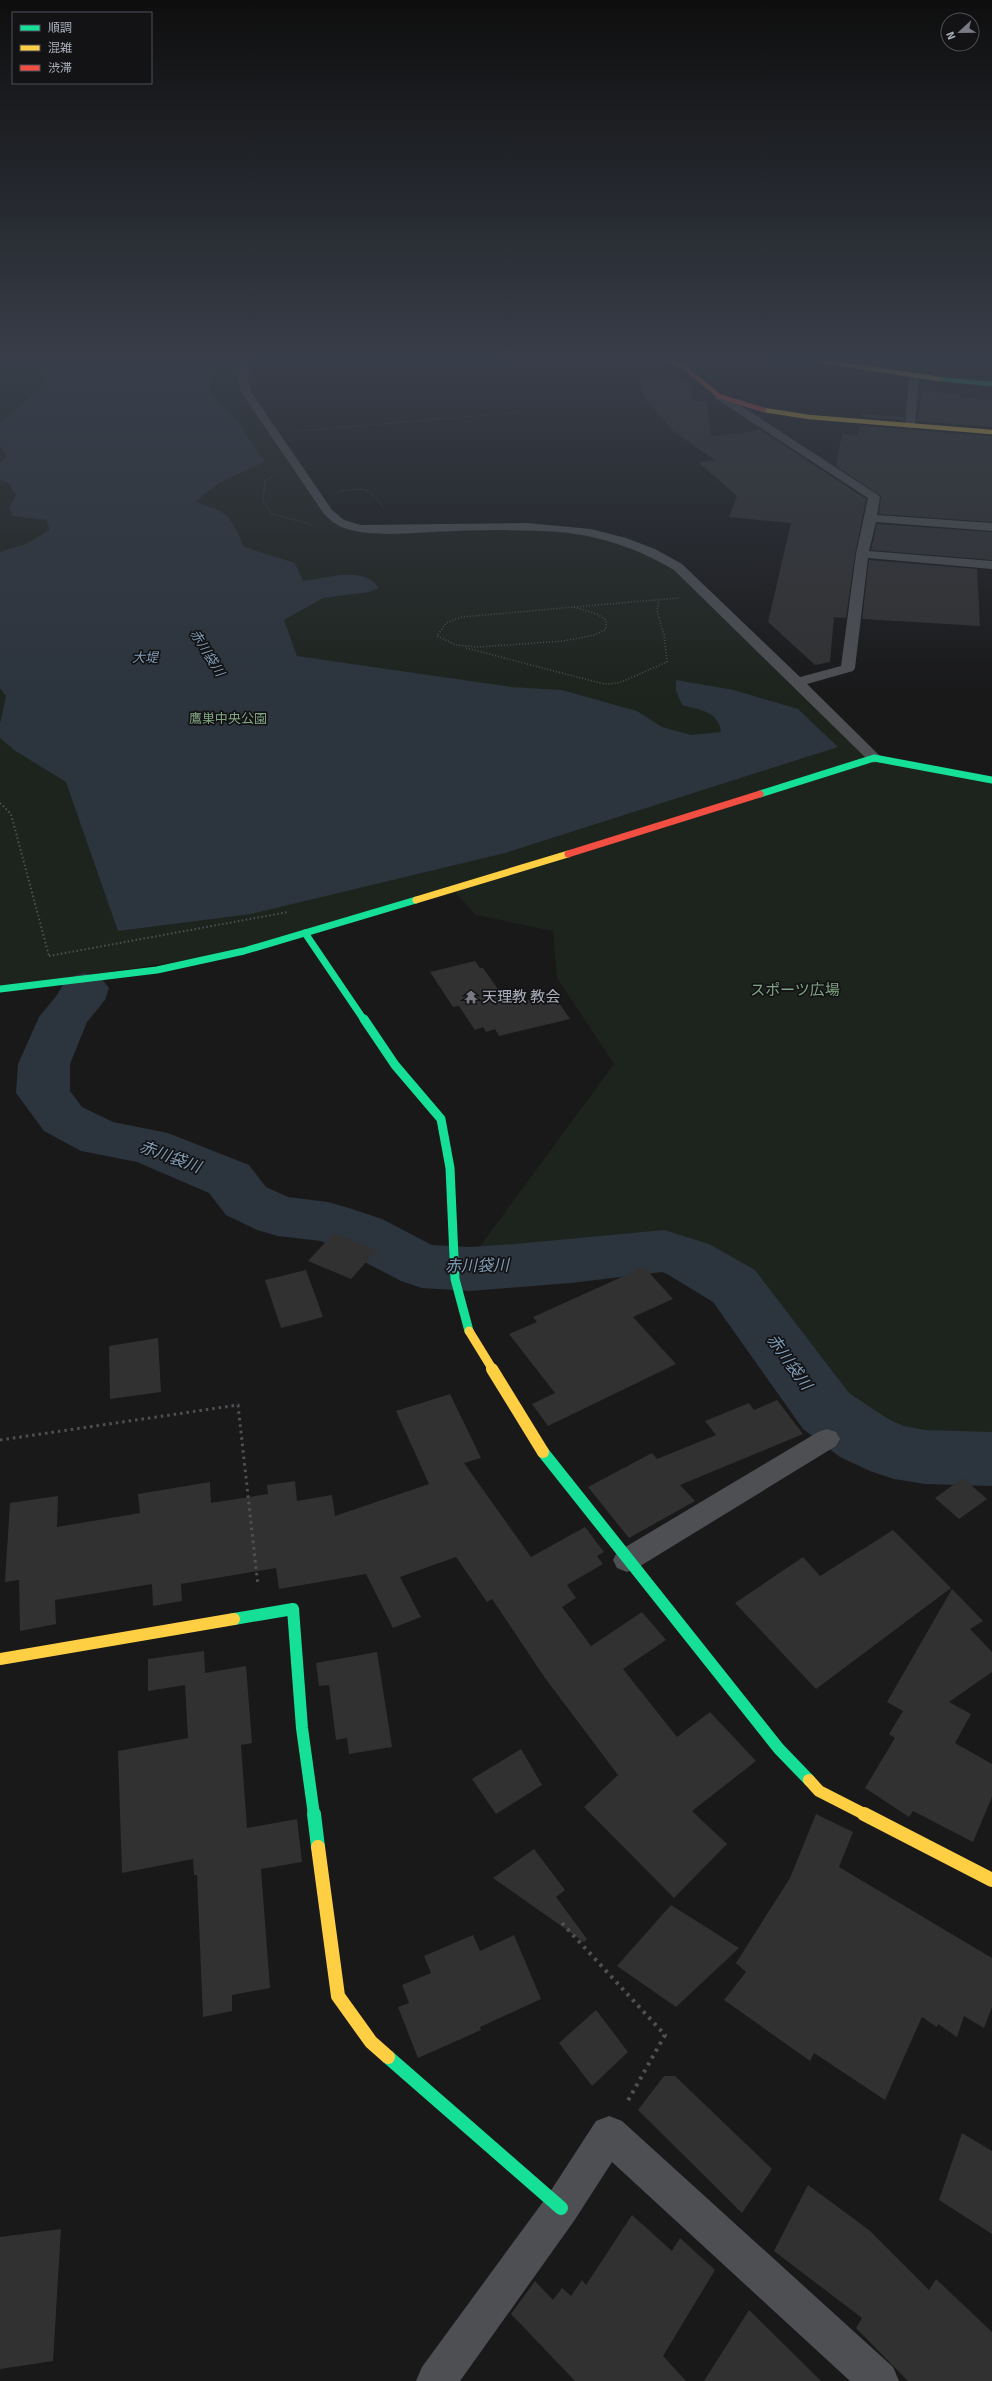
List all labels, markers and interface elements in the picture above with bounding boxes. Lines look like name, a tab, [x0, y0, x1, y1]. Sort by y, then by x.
legend	[12, 12, 152, 84]
north arrow	[940, 12, 980, 52]
text: 順調	[48, 21, 72, 36]
text: N	[944, 30, 959, 42]
text: 混雑	[48, 41, 72, 56]
text: 渋滞	[48, 61, 72, 76]
water label: 赤川袋川	[186, 627, 229, 681]
water label: 大堤	[132, 650, 160, 666]
park label: 鷹巣中央公園	[189, 711, 267, 727]
park label: スポーツ広場	[750, 981, 840, 999]
place label: 天理教 教会	[482, 988, 560, 1006]
temple icon: 天理教 教会	[463, 989, 479, 1005]
water label: 赤川袋川	[137, 1137, 205, 1178]
water label: 赤川袋川	[445, 1255, 511, 1277]
water label: 赤川袋川	[762, 1330, 817, 1395]

